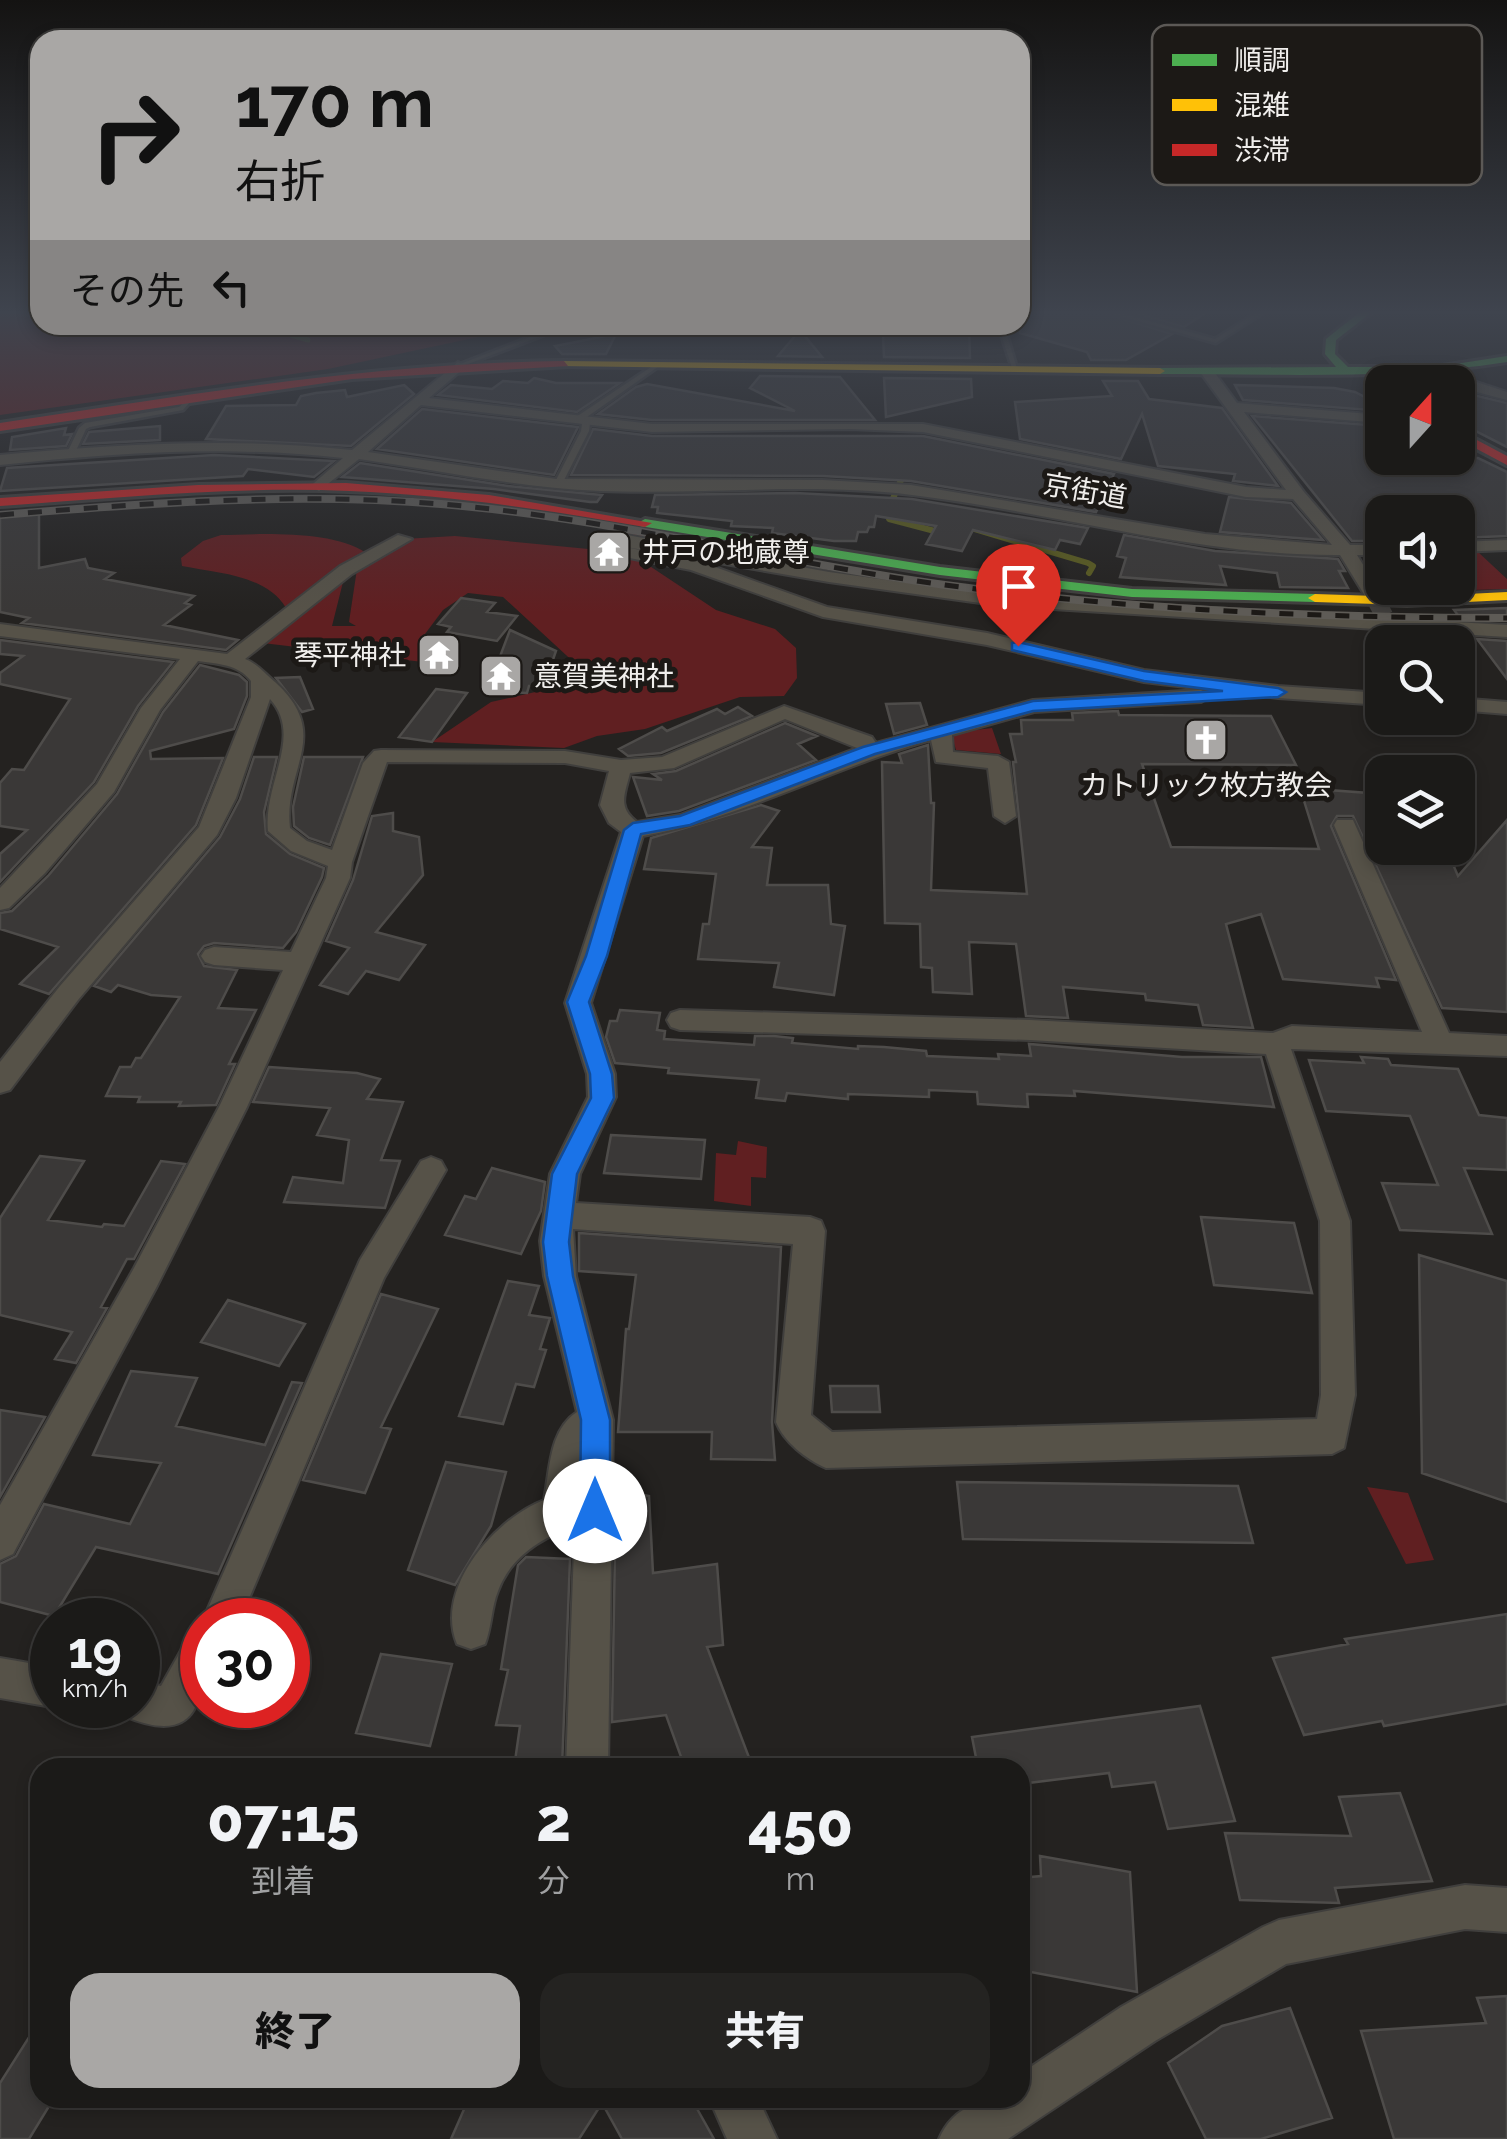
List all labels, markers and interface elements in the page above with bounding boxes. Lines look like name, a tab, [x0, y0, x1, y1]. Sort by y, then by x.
legend	[1152, 25, 1482, 185]
text: 順調	[1234, 44, 1290, 77]
text: 170 m	[235, 61, 434, 143]
icon: right	[70, 70, 200, 200]
text: 混雑	[1234, 89, 1290, 122]
text: 渋滞	[1234, 134, 1290, 167]
text: 右折	[235, 155, 325, 208]
icon: left	[204, 260, 259, 315]
text: その先	[70, 268, 184, 313]
north arrow	[1365, 365, 1475, 475]
map controls	[1365, 365, 1475, 865]
street label: 京街道	[1041, 467, 1129, 515]
button: sound	[1365, 495, 1475, 605]
temple icon: 井戸の地蔵尊	[586, 529, 632, 575]
place label: 井戸の地蔵尊	[642, 536, 810, 569]
pin	[976, 544, 1061, 647]
icon: arrive	[991, 559, 1046, 614]
button: search	[1365, 625, 1475, 735]
temple icon: 琴平神社	[416, 632, 462, 678]
place label: 琴平神社	[294, 639, 406, 672]
temple icon: 意賀美神社	[478, 653, 524, 699]
place label: 意賀美神社	[534, 660, 674, 693]
church icon: カトリック枚方教会	[1183, 717, 1229, 763]
button: layers	[1365, 755, 1475, 865]
place label: カトリック枚方教会	[1080, 769, 1332, 802]
position arrow	[543, 1459, 647, 1563]
speed limit sign: 30	[180, 1598, 310, 1728]
text: 19	[68, 1621, 122, 1680]
text: km/h	[62, 1673, 128, 1703]
text: 07:15	[207, 1785, 359, 1855]
text: 2	[536, 1785, 571, 1855]
text: 450	[748, 1790, 853, 1860]
text: m	[786, 1860, 815, 1897]
text: 到着	[251, 1862, 315, 1899]
text: 分	[538, 1862, 570, 1899]
button: 終了	[70, 1973, 520, 2088]
button: 共有	[540, 1973, 990, 2088]

